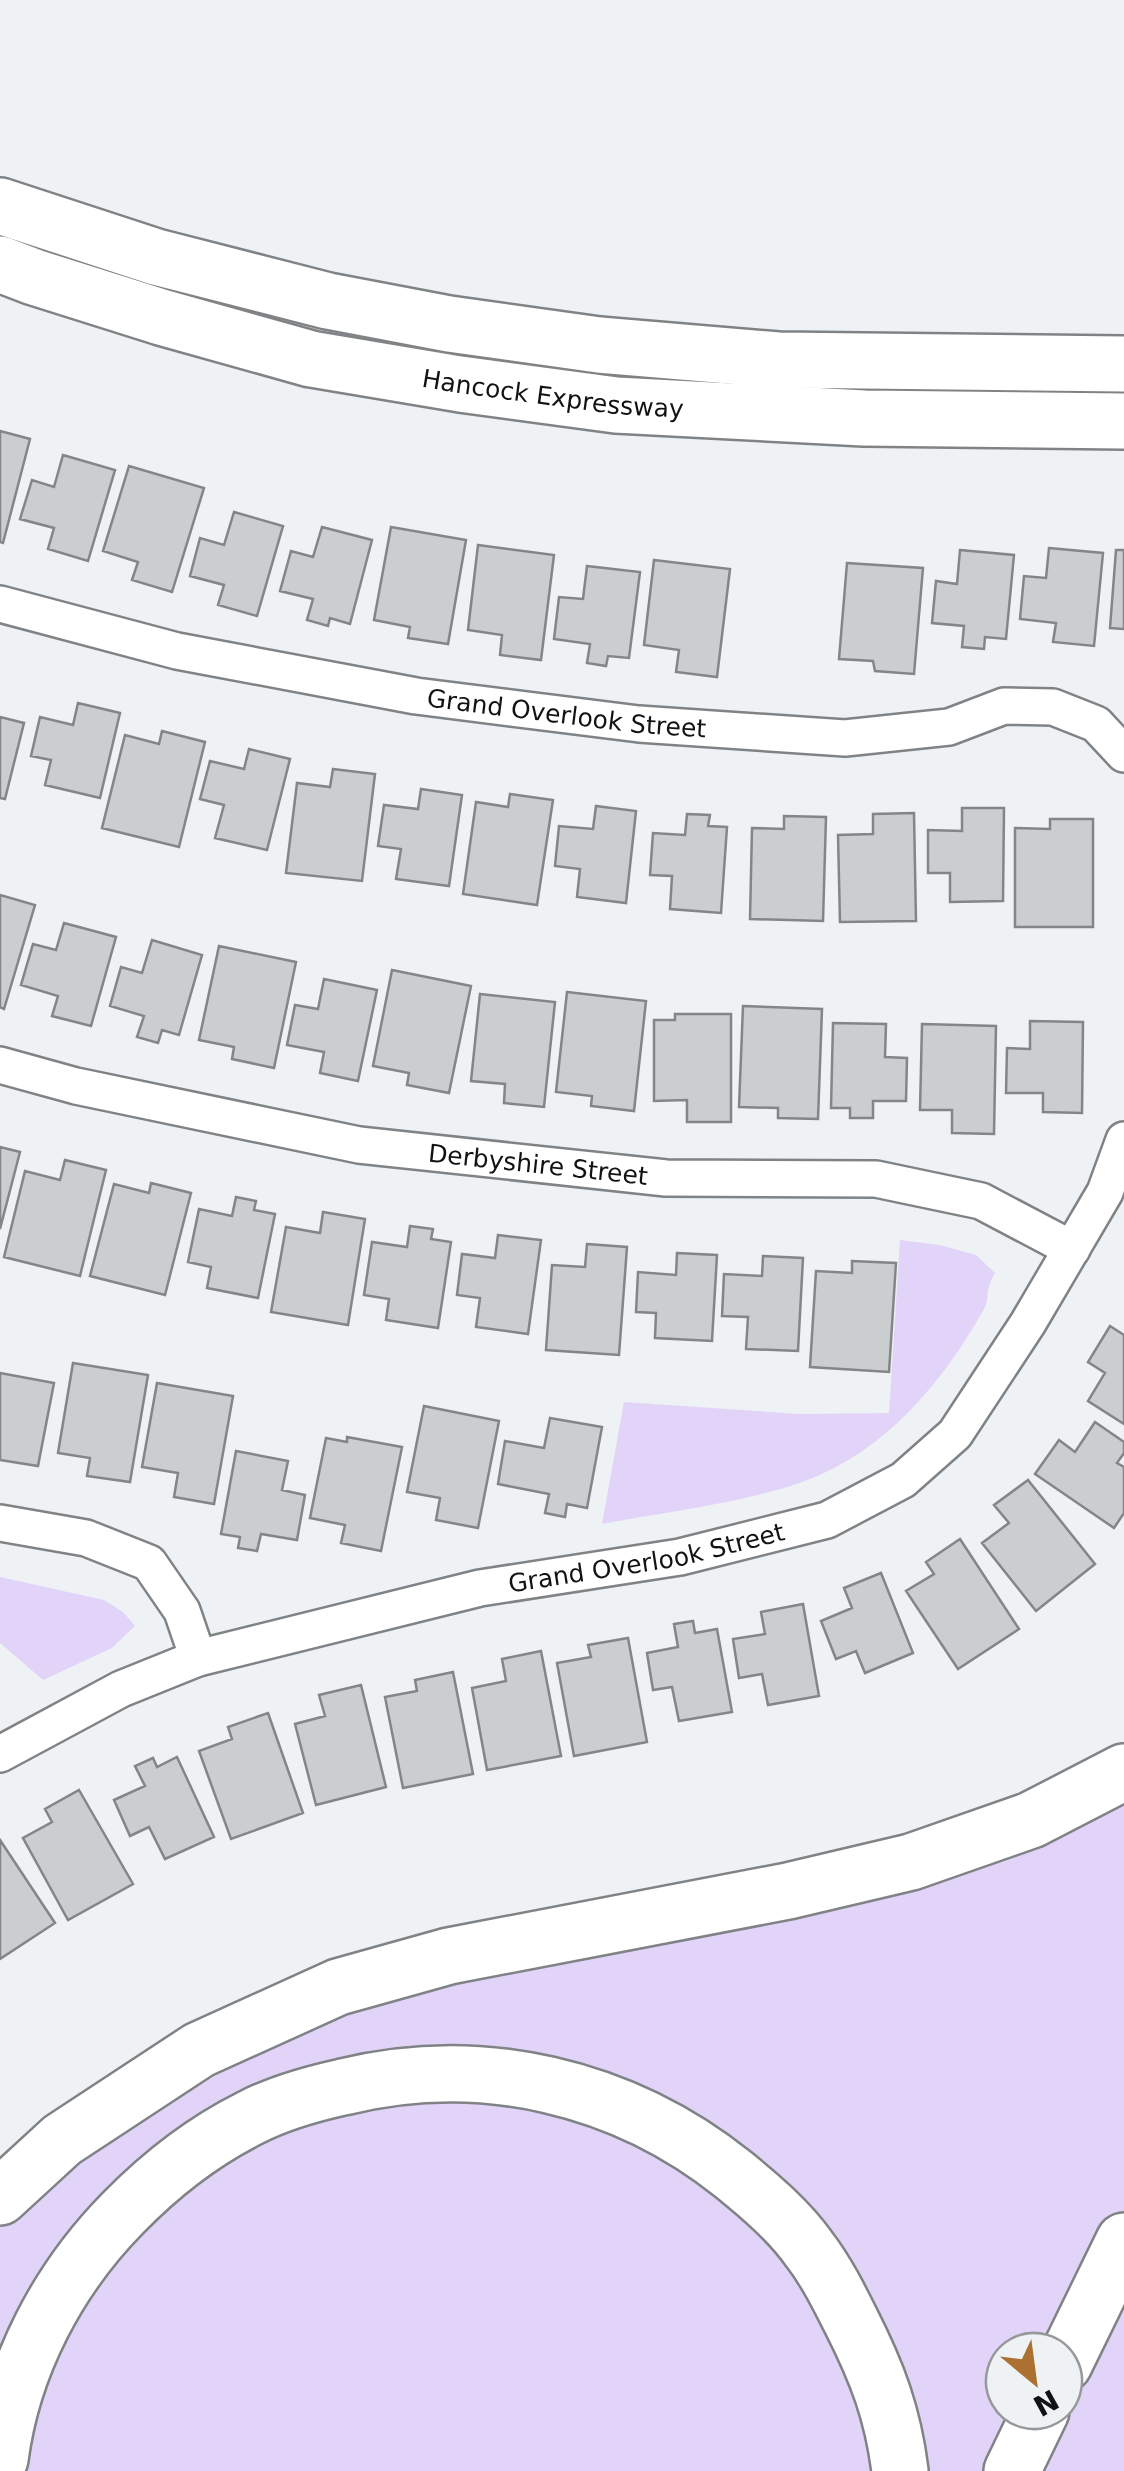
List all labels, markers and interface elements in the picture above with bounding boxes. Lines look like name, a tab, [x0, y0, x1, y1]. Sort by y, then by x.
street label: Hancock Expressway	[420, 364, 685, 424]
street label: Grand Overlook Street	[425, 684, 707, 744]
street label: Derbyshire Street	[427, 1139, 649, 1191]
street label: Grand Overlook Street	[506, 1517, 788, 1598]
north arrow	[984, 2331, 1084, 2431]
text: N	[1028, 2382, 1064, 2423]

